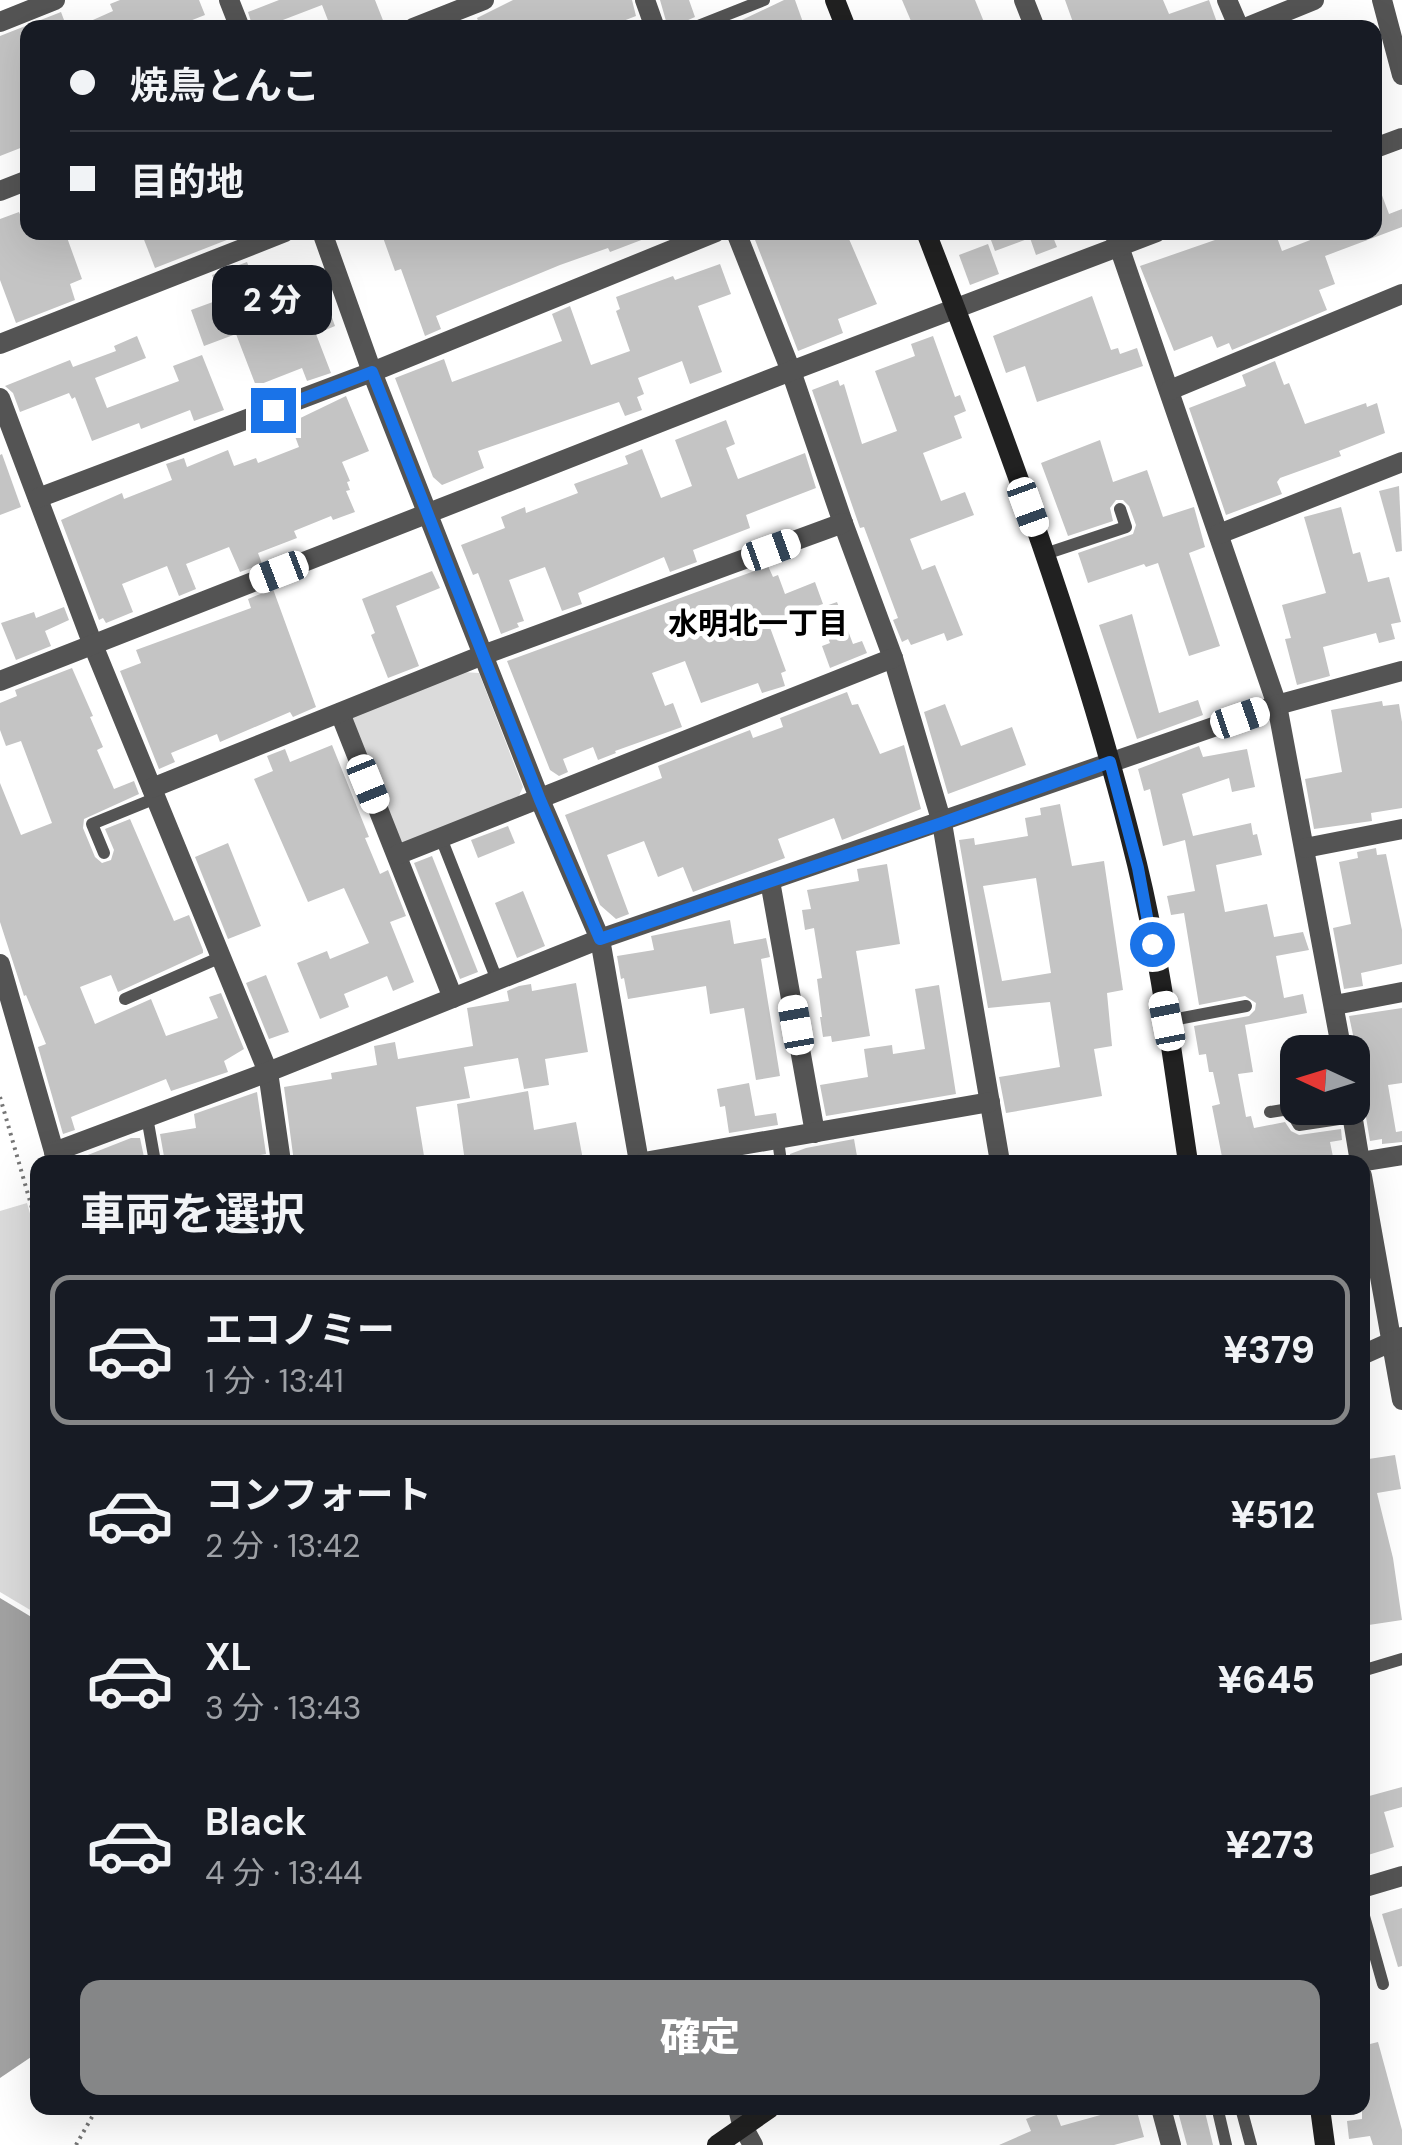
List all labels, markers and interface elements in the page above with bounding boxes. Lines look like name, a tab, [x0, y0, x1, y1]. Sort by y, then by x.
text: 焼鳥とんこ	[130, 61, 320, 111]
text: 目的地	[130, 157, 244, 207]
callout: 2 分	[213, 265, 333, 335]
text: 2 分	[243, 279, 301, 321]
route end	[251, 388, 296, 433]
car	[1004, 474, 1052, 540]
car	[738, 526, 804, 574]
car	[246, 547, 312, 597]
district label: 水明北一丁目	[668, 604, 848, 643]
car	[1207, 694, 1273, 742]
car	[343, 751, 393, 817]
route start	[1130, 922, 1175, 967]
car	[1147, 989, 1187, 1053]
car	[776, 993, 816, 1057]
north arrow	[1280, 1035, 1370, 1125]
map controls	[1280, 1035, 1370, 1125]
text: 車両を選択	[80, 1185, 305, 1244]
icon: car	[85, 1305, 175, 1395]
text: エコノミー	[205, 1305, 395, 1355]
text: ¥379	[1223, 1325, 1315, 1375]
text: 1 分 · 13:41	[205, 1360, 344, 1402]
icon: car	[85, 1470, 175, 1560]
text: コンフォート	[205, 1470, 432, 1520]
text: ¥512	[1230, 1490, 1315, 1540]
text: 2 分 · 13:42	[205, 1525, 361, 1567]
text: XL	[205, 1632, 252, 1682]
icon: car	[85, 1635, 175, 1725]
text: ¥645	[1217, 1655, 1315, 1705]
text: 3 分 · 13:43	[205, 1687, 361, 1729]
text: Black	[205, 1797, 307, 1847]
icon: car	[85, 1800, 175, 1890]
text: ¥273	[1225, 1820, 1315, 1870]
text: 4 分 · 13:44	[205, 1852, 363, 1894]
button: 確定	[80, 1980, 1320, 2095]

